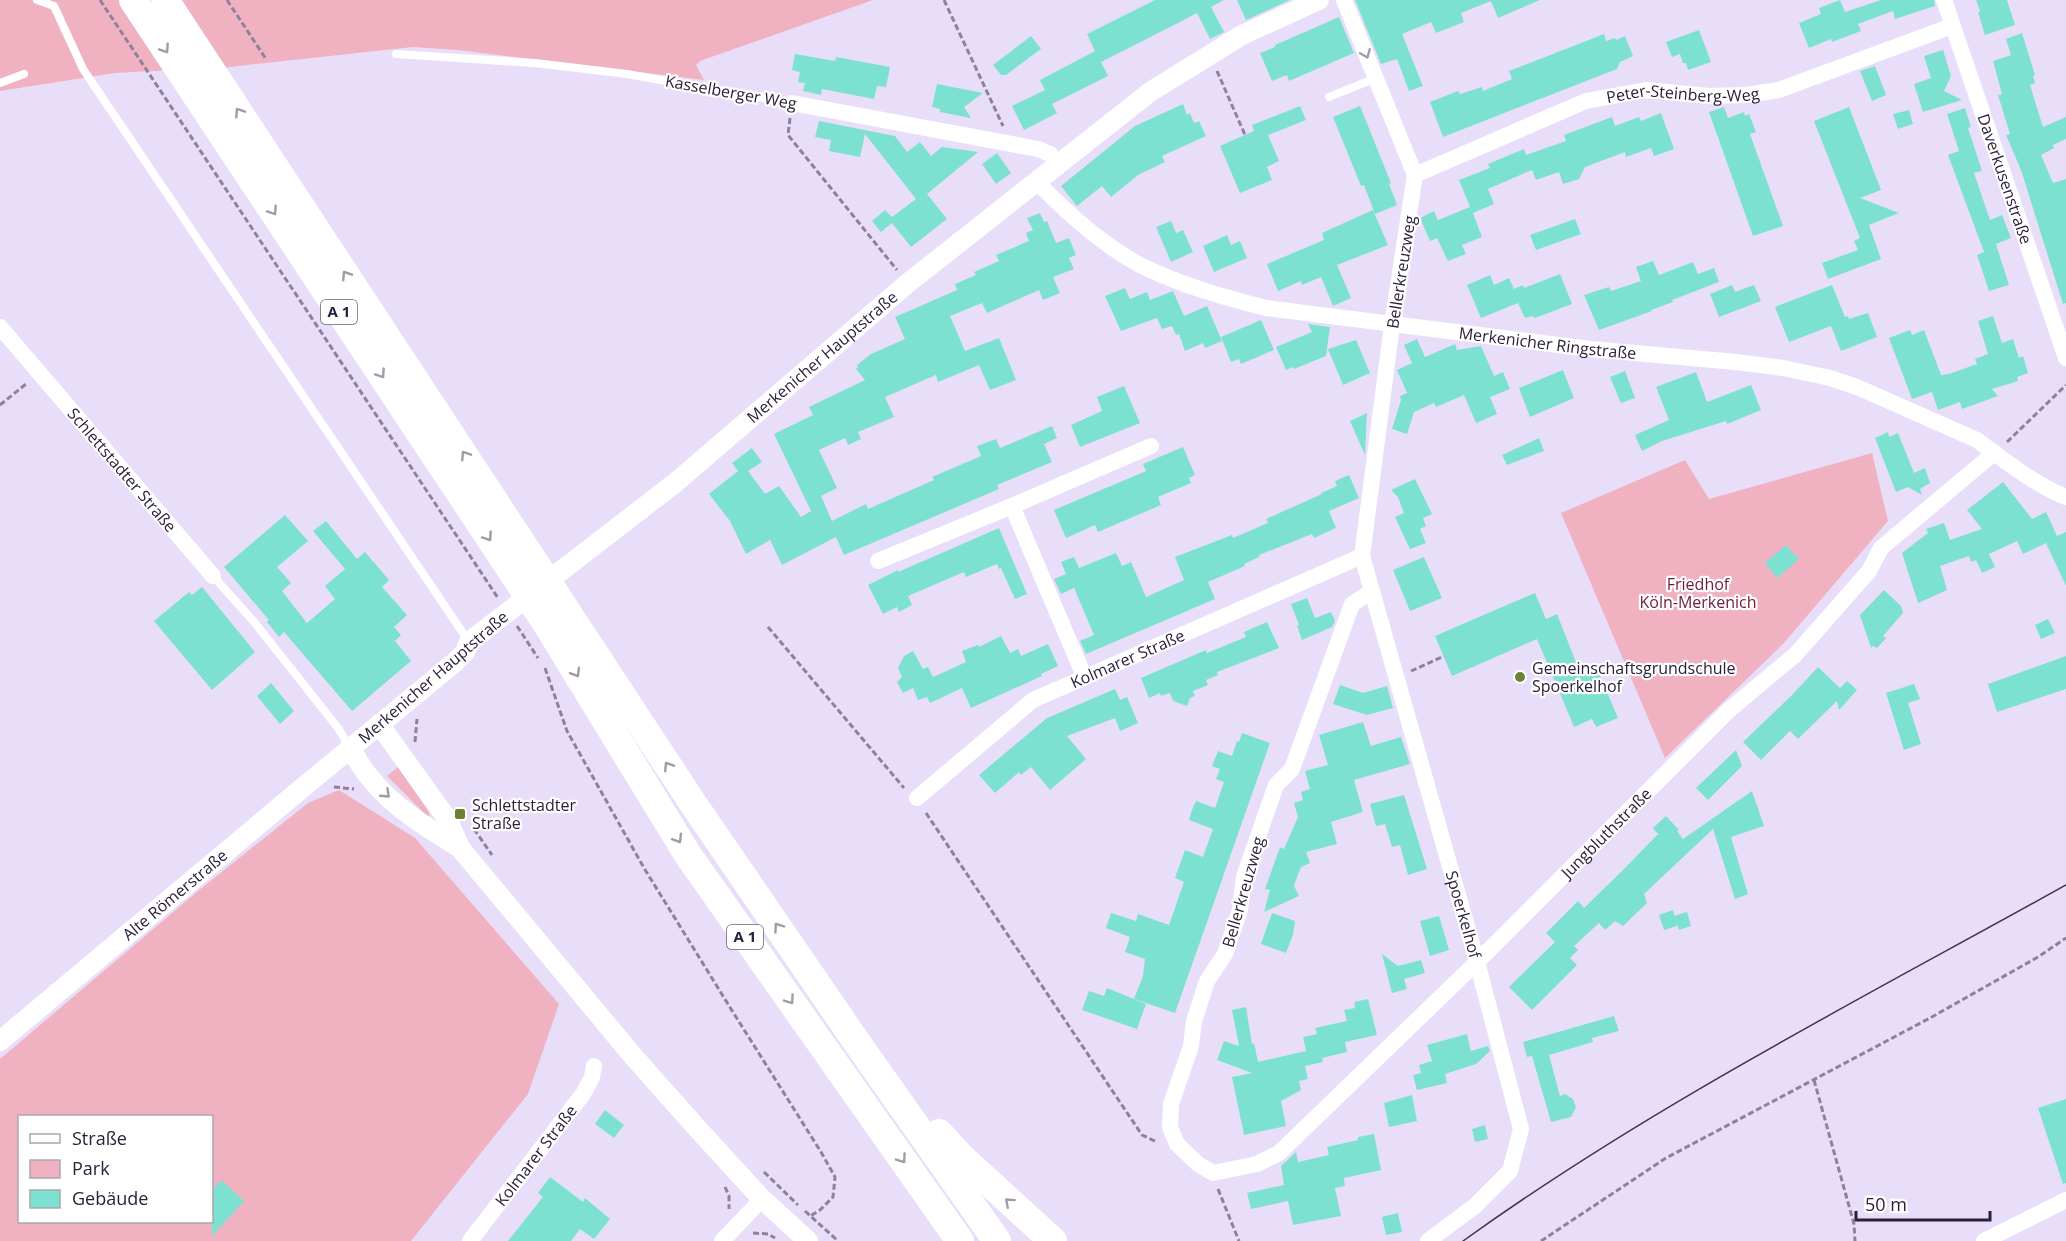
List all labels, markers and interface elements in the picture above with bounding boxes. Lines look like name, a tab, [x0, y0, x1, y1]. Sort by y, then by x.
one-way arrow	[158, 43, 170, 53]
one-way arrow	[1359, 48, 1371, 59]
street label: Kasselberger Weg	[664, 70, 799, 114]
street label: Peter-Steinberg-Weg	[1604, 79, 1761, 108]
one-way arrow	[235, 108, 246, 119]
street label: Daverkusenstraße	[1973, 111, 2037, 247]
one-way arrow	[266, 205, 277, 216]
street label: Bellerkreuzweg	[1381, 214, 1421, 330]
one-way arrow	[342, 271, 353, 282]
street label: Merkenicher Hauptstraße	[742, 286, 902, 428]
road number: A 1	[321, 300, 357, 324]
street label: Merkenicher Ringstraße	[1458, 322, 1637, 364]
one-way arrow	[374, 367, 385, 378]
street label: Schlettstadter Straße	[63, 403, 182, 537]
one-way arrow	[461, 451, 472, 462]
one-way arrow	[481, 530, 492, 541]
park label: Friedhof Köln-Merkenich	[1639, 573, 1757, 613]
street label: Merkenicher Hauptstraße	[353, 606, 513, 748]
street label: Kolmarer Straße	[1067, 624, 1188, 693]
place label: Gemeinschaftsgrundschule Spoerkelhof	[1532, 657, 1736, 697]
one-way arrow	[569, 667, 581, 677]
marker: Gemeinschaftsgrundschule Spoerkelhof	[1513, 670, 1527, 684]
one-way arrow	[664, 761, 675, 772]
street label: Jungbluthstraße	[1555, 783, 1656, 884]
one-way arrow	[379, 787, 390, 798]
place label: Schlettstadter Straße	[472, 794, 576, 834]
marker: Schlettstadter Straße	[453, 807, 467, 821]
one-way arrow	[671, 833, 682, 844]
street label: Bellerkreuzweg	[1217, 834, 1269, 950]
street label: Alte Römerstraße	[118, 844, 232, 945]
street label: Spoerkelhof	[1441, 868, 1487, 962]
one-way arrow	[774, 923, 785, 934]
road number: A 1	[727, 925, 763, 949]
one-way arrow	[783, 993, 794, 1004]
street label: Kolmarer Straße	[490, 1100, 582, 1211]
legend	[18, 1115, 213, 1223]
text: Straße	[72, 1126, 127, 1150]
one-way arrow	[895, 1152, 906, 1163]
text: Park	[72, 1156, 110, 1180]
scale bar	[1856, 1184, 1990, 1222]
text: Gebäude	[72, 1186, 148, 1210]
text: 50 m	[1865, 1192, 1907, 1216]
one-way arrow	[1006, 1198, 1016, 1209]

